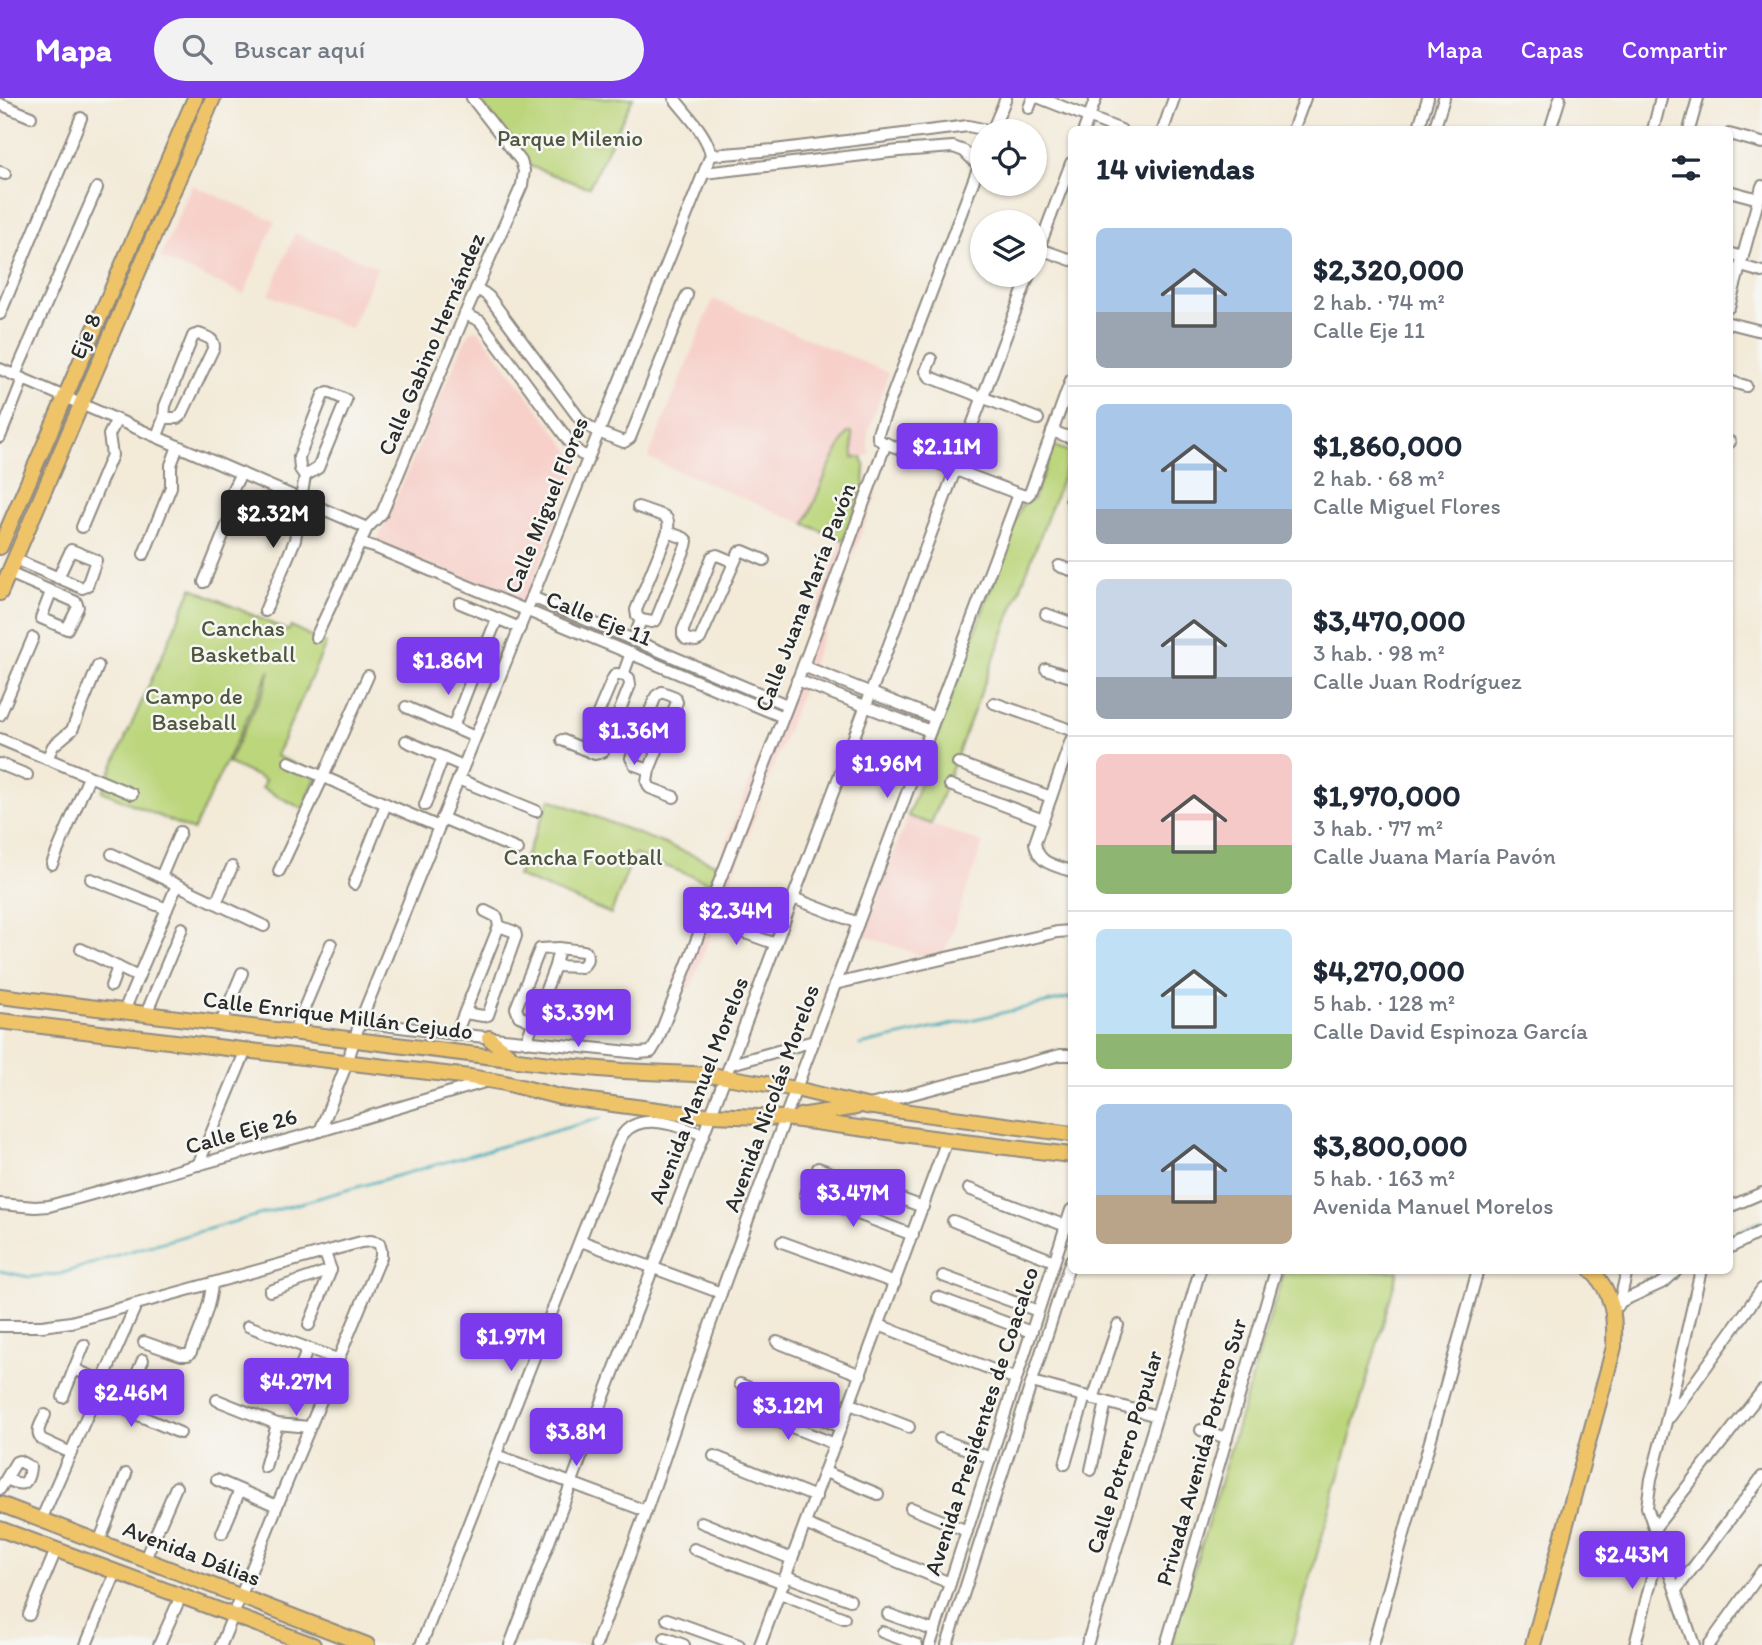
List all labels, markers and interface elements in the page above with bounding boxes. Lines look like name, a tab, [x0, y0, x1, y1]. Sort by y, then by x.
search box	[154, 18, 644, 81]
text: Mapa	[35, 30, 112, 69]
icon: search	[178, 30, 216, 68]
text: Buscar aquí	[234, 33, 365, 65]
text: Mapa	[1427, 35, 1483, 64]
text: Capas	[1521, 35, 1584, 64]
text: Compartir	[1622, 35, 1727, 64]
map controls	[970, 119, 1047, 287]
button: locate	[970, 119, 1047, 196]
park label: Parque Milenio	[497, 124, 643, 152]
icon: filters	[1667, 149, 1705, 187]
text: 14 viviendas	[1096, 150, 1255, 187]
button: layers	[970, 210, 1047, 287]
street label: Calle Gabino Hernández	[371, 228, 491, 460]
text: $2,320,000	[1313, 251, 1464, 288]
icon: home	[1152, 256, 1236, 340]
text: 2 hab. · 74 m²	[1313, 288, 1445, 316]
street label: Eje 8	[63, 309, 107, 363]
text: Calle Eje 11	[1313, 316, 1425, 344]
street label: Calle Miguel Flores	[498, 413, 594, 597]
pin: $2.11M	[890, 424, 1004, 483]
text: $1,860,000	[1313, 427, 1463, 464]
text: $2.11M	[913, 432, 981, 460]
icon: home	[1152, 432, 1236, 516]
text: 2 hab. · 68 m²	[1313, 464, 1445, 492]
street label: Calle Juana María Pavón	[748, 479, 862, 715]
pin: $2.32M	[216, 490, 330, 550]
text: Calle Miguel Flores	[1313, 492, 1501, 520]
text: $2.32M	[237, 499, 309, 527]
street label: Calle Eje 11	[542, 584, 656, 652]
text: $3,470,000	[1313, 602, 1466, 639]
icon: home	[1152, 607, 1236, 691]
park label: Canchas Basketball	[190, 614, 296, 668]
pin: $1.86M	[391, 638, 505, 697]
text: 3 hab. · 98 m²	[1313, 639, 1445, 667]
text: $1.86M	[413, 646, 483, 674]
text: Calle Juan Rodríguez	[1313, 667, 1522, 695]
park label: Campo de Baseball	[145, 682, 243, 736]
pin: $1.36M	[577, 708, 691, 767]
text: $1.36M	[599, 716, 669, 744]
pin: $1.96M	[830, 740, 944, 800]
text: $1.96M	[852, 749, 922, 777]
text: $1,970,000	[1313, 777, 1461, 814]
icon: home	[1152, 782, 1236, 866]
text: 3 hab. · 77 m²	[1313, 814, 1443, 842]
text: Calle Juana María Pavón	[1313, 842, 1556, 870]
park label: Cancha Football	[503, 843, 663, 871]
pin: $2.34M	[679, 888, 793, 947]
text: $2.34M	[699, 896, 773, 924]
text: $4,270,000	[1313, 952, 1465, 989]
icon: home	[1152, 957, 1236, 1041]
street label: Avenida Manuel Morelos	[642, 973, 754, 1207]
street label: Avenida Nicolás Morelos	[717, 980, 825, 1216]
street label: Calle Enrique Millán Cejudo	[201, 985, 475, 1045]
text: 5 hab. · 128 m²	[1313, 989, 1455, 1017]
pin: $3.39M	[521, 990, 635, 1049]
text: $3.39M	[542, 998, 614, 1026]
text: Calle David Espinoza García	[1313, 1017, 1588, 1045]
street label: Calle Eje 26	[182, 1102, 300, 1160]
text: $3,800,000	[1313, 1127, 1468, 1164]
icon: home	[1152, 1132, 1236, 1216]
text: 5 hab. · 163 m²	[1313, 1164, 1455, 1192]
pin: $3.47M	[796, 1170, 910, 1229]
text: $3.47M	[816, 1178, 890, 1206]
text: Avenida Manuel Morelos	[1313, 1192, 1554, 1220]
street label: Avenida Presidentes de Coacalco	[918, 1263, 1044, 1579]
pin: $1.97M	[454, 1314, 568, 1373]
street label: Privada Avenida Potrero Sur	[1149, 1315, 1253, 1589]
text: $1.97M	[476, 1322, 546, 1350]
street label: Calle Potrero Popular	[1080, 1347, 1168, 1557]
pin: $4.27M	[239, 1358, 353, 1418]
text: $4.27M	[260, 1367, 332, 1395]
pin: $2.46M	[74, 1370, 188, 1429]
text: $2.46M	[94, 1378, 168, 1406]
pin: $3.12M	[731, 1382, 845, 1442]
text: $3.12M	[753, 1391, 823, 1419]
pin: $3.8M	[527, 1408, 625, 1468]
text: $3.8M	[546, 1417, 606, 1445]
street label: Avenida Dálias	[119, 1514, 265, 1592]
pin: $2.43M	[1575, 1532, 1689, 1591]
text: $2.43M	[1595, 1540, 1669, 1568]

